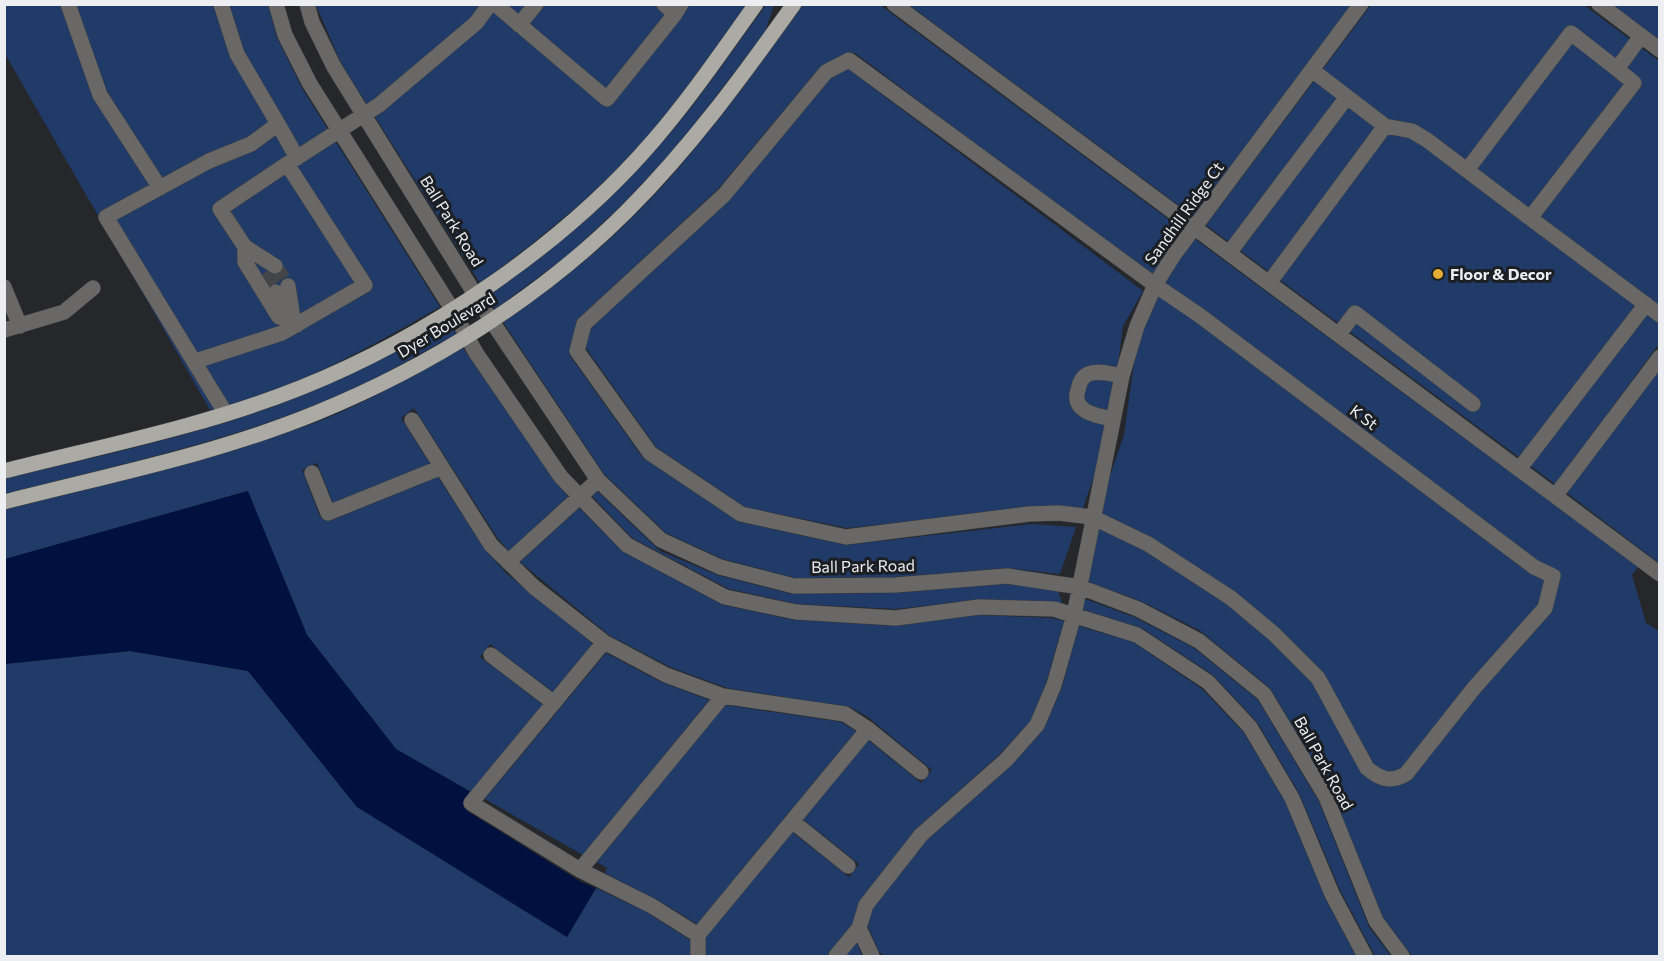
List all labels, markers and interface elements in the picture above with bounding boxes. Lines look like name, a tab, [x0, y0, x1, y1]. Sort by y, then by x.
street label: Sandhill Ridge Ct	[1140, 157, 1227, 268]
street label: Ball Park Road	[417, 172, 488, 270]
place label: Floor & Decor	[1450, 264, 1552, 283]
marker: Floor & Decor	[1431, 267, 1445, 281]
street label: Dyer Boulevard	[393, 288, 498, 361]
street label: K St	[1347, 400, 1382, 433]
street label: Ball Park Road	[811, 555, 915, 576]
street label: Ball Park Road	[1291, 713, 1358, 813]

